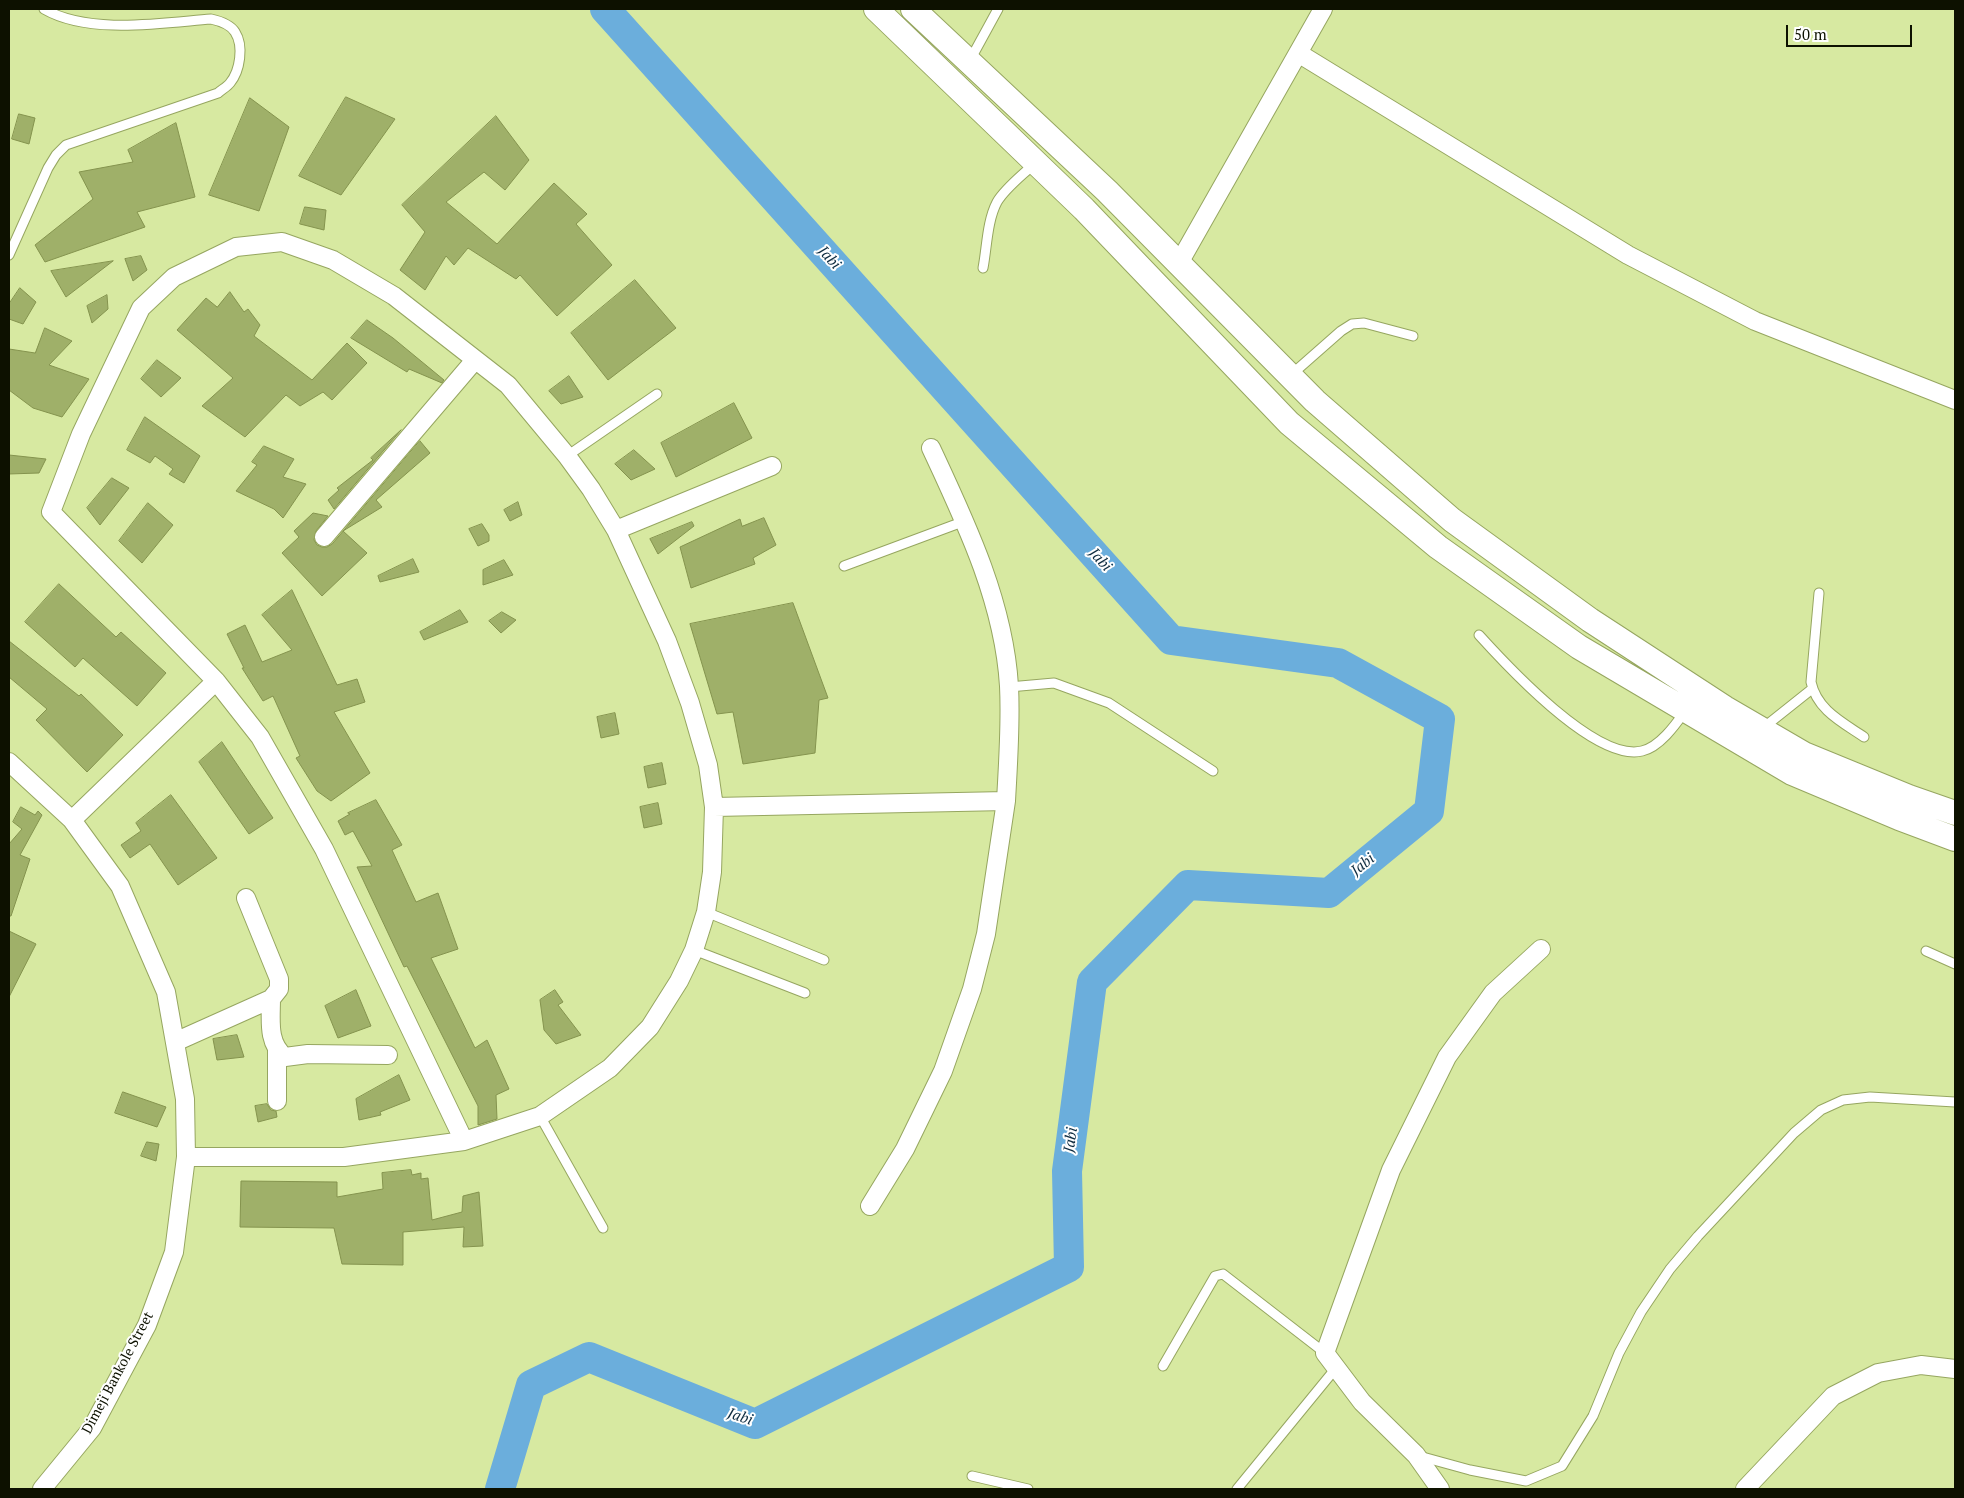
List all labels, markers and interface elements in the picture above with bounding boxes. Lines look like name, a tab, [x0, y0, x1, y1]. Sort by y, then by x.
scale bar	[1789, 15, 1915, 47]
text: 50 m	[1794, 24, 1827, 44]
water label: Jabi	[814, 243, 844, 273]
water label: Jabi	[1085, 545, 1115, 575]
water label: Jabi	[1348, 850, 1378, 880]
water label: Jabi	[1060, 1126, 1082, 1154]
street label: Dimeji Bankole Street	[79, 1309, 157, 1437]
water label: Jabi	[725, 1405, 755, 1429]

